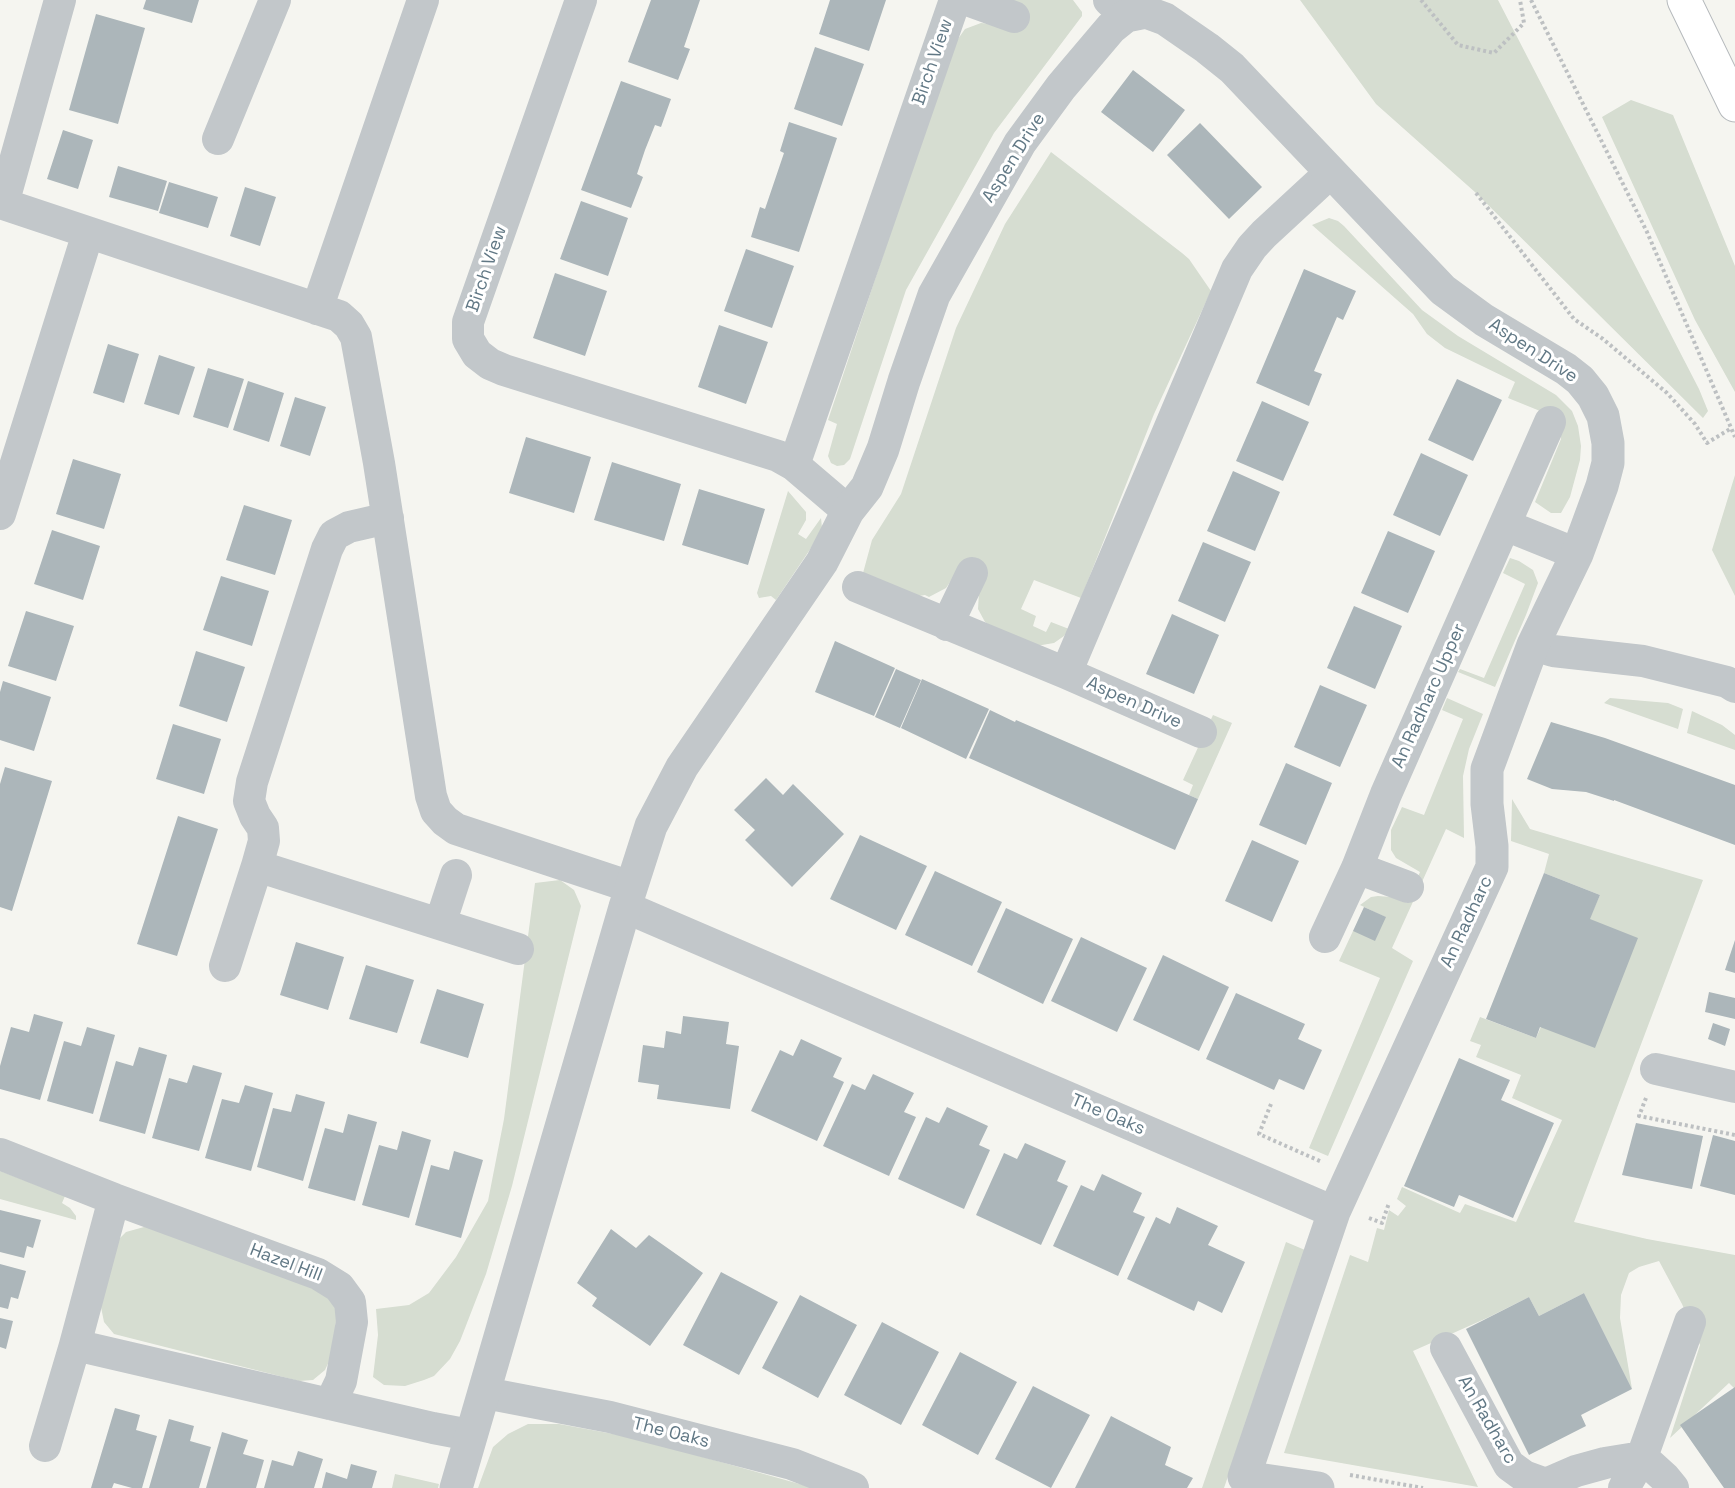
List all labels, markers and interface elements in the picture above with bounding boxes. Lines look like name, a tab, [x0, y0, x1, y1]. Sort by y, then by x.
street label: Birch View	[908, 16, 958, 108]
street label: Aspen Drive	[978, 109, 1050, 207]
street label: Birch View	[462, 223, 512, 315]
street label: Aspen Drive	[1484, 314, 1582, 388]
street label: An Radharc Upper	[1387, 620, 1471, 772]
street label: Aspen Drive	[1083, 672, 1185, 734]
street label: An Radharc	[1436, 873, 1498, 971]
street label: The Oaks	[1068, 1090, 1148, 1140]
street label: Hazel Hill	[247, 1239, 325, 1287]
street label: An Radharc	[1453, 1372, 1521, 1468]
street label: The Oaks	[630, 1413, 712, 1453]

